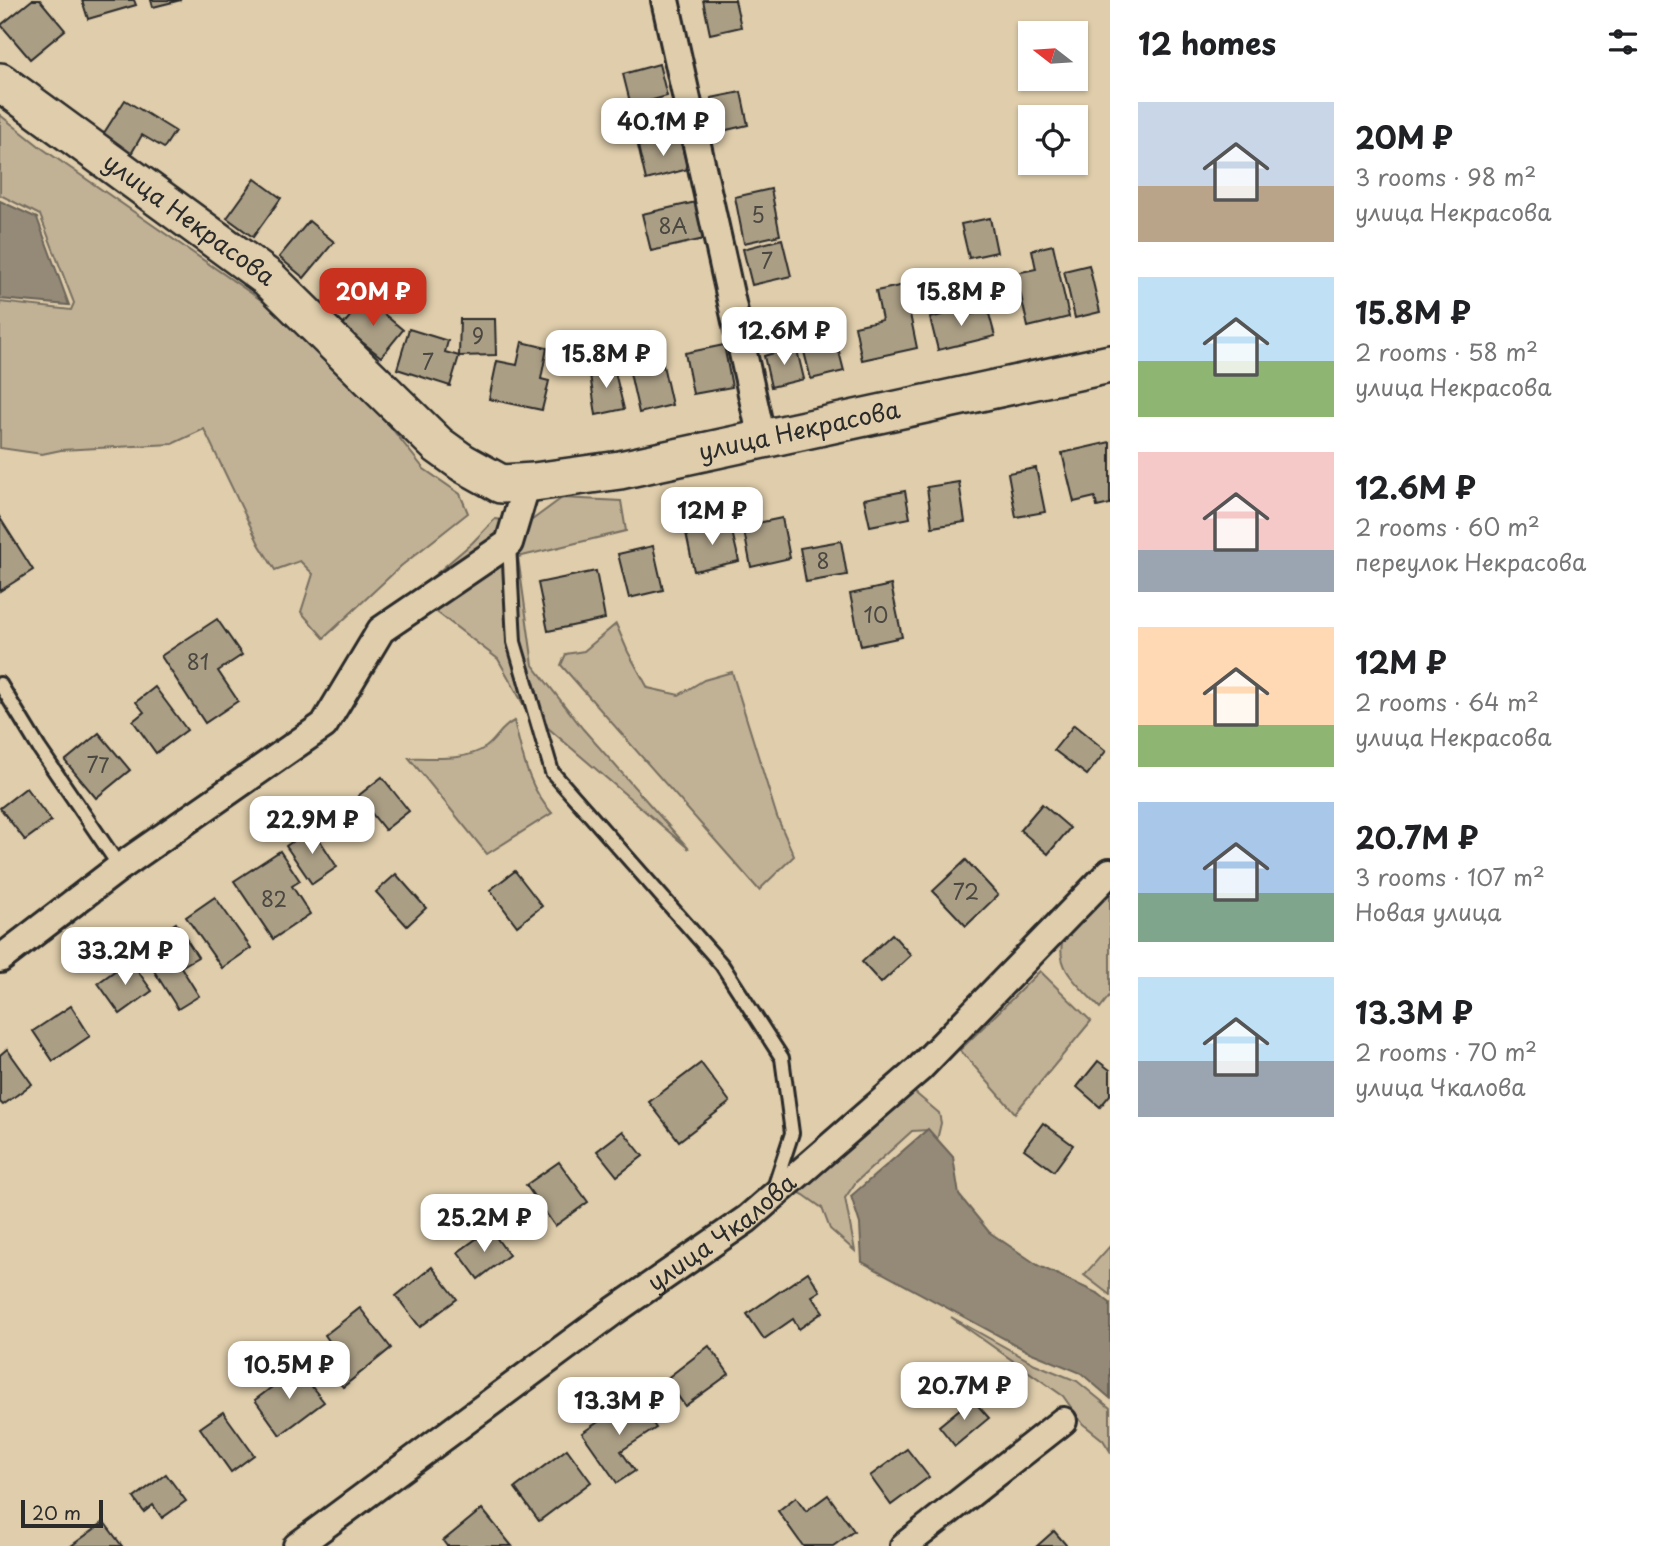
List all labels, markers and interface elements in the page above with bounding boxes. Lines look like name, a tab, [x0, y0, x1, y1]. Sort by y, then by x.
text: 12 homes	[1138, 20, 1276, 65]
north arrow	[1018, 21, 1088, 91]
map controls	[1018, 21, 1088, 175]
icon: filters	[1604, 23, 1642, 61]
pin: 40.1M ₽	[598, 99, 728, 158]
text: 40.1M ₽	[617, 103, 709, 138]
button: locate	[1018, 105, 1088, 175]
text: 20M ₽	[1355, 114, 1453, 159]
icon: home	[1194, 130, 1278, 214]
street label: улица Некрасова	[97, 143, 284, 294]
text: 3 rooms · 98 m²	[1355, 159, 1536, 194]
text: улица Некрасова	[1355, 194, 1552, 229]
house number: 5	[751, 198, 765, 230]
house number: 8А	[658, 209, 688, 241]
house number: 7	[761, 244, 773, 276]
pin: 20M ₽	[324, 268, 422, 328]
pin: 15.8M ₽	[896, 268, 1026, 328]
text: 20M ₽	[335, 273, 411, 308]
text: 15.8M ₽	[917, 273, 1005, 308]
text: 15.8M ₽	[1355, 289, 1471, 334]
icon: home	[1194, 305, 1278, 389]
pin: 12.6M ₽	[719, 308, 849, 367]
text: 12.6M ₽	[738, 312, 830, 347]
house number: 9	[472, 319, 484, 351]
pin: 15.8M ₽	[541, 330, 671, 390]
text: 2 rooms · 58 m²	[1355, 334, 1538, 369]
text: 15.8M ₽	[562, 335, 650, 370]
house number: 7	[422, 345, 434, 377]
text: улица Некрасова	[1355, 369, 1552, 404]
street label: улица Некрасова	[695, 390, 903, 469]
text: 12.6M ₽	[1355, 464, 1476, 509]
icon: home	[1194, 480, 1278, 564]
pin: 12M ₽	[663, 488, 761, 547]
text: 12M ₽	[677, 492, 747, 527]
text: 2 rooms · 60 m²	[1355, 509, 1540, 544]
house number: 8	[816, 544, 830, 576]
text: переулок Некрасова	[1355, 544, 1586, 579]
house number: 10	[864, 598, 888, 630]
text: 12M ₽	[1355, 639, 1447, 684]
house number: 81	[187, 645, 209, 677]
icon: home	[1194, 655, 1278, 739]
text: 2 rooms · 64 m²	[1355, 684, 1539, 719]
text: улица Некрасова	[1355, 719, 1552, 754]
house number: 77	[86, 748, 110, 780]
pin: 22.9M ₽	[247, 796, 377, 856]
text: 22.9M ₽	[266, 801, 358, 836]
text: 20.7M ₽	[1355, 814, 1478, 859]
icon: home	[1194, 830, 1278, 914]
text: 3 rooms · 107 m²	[1355, 859, 1545, 894]
house number: 72	[953, 875, 979, 907]
house number: 82	[261, 882, 287, 914]
text: Новая улица	[1355, 894, 1501, 929]
pin: 33.2M ₽	[60, 928, 190, 987]
text: 33.2M ₽	[77, 932, 173, 967]
text: 13.3M ₽	[1355, 989, 1473, 1034]
icon: home	[1194, 1005, 1278, 1089]
text: 2 rooms · 70 m²	[1355, 1034, 1537, 1069]
text: улица Чкалова	[1355, 1069, 1526, 1104]
street label: улица Чкалова	[639, 1164, 803, 1299]
pin: 25.2M ₽	[419, 1194, 549, 1254]
text: 25.2M ₽	[437, 1199, 531, 1234]
pin: 10.5M ₽	[224, 1342, 354, 1401]
text: 10.5M ₽	[244, 1346, 334, 1381]
pin: 20.7M ₽	[899, 1362, 1029, 1422]
text: 20.7M ₽	[917, 1367, 1011, 1402]
pin: 13.3M ₽	[554, 1378, 684, 1437]
text: 13.3M ₽	[574, 1382, 664, 1417]
scale bar	[21, 1497, 103, 1529]
text: 20 m	[32, 1498, 81, 1526]

